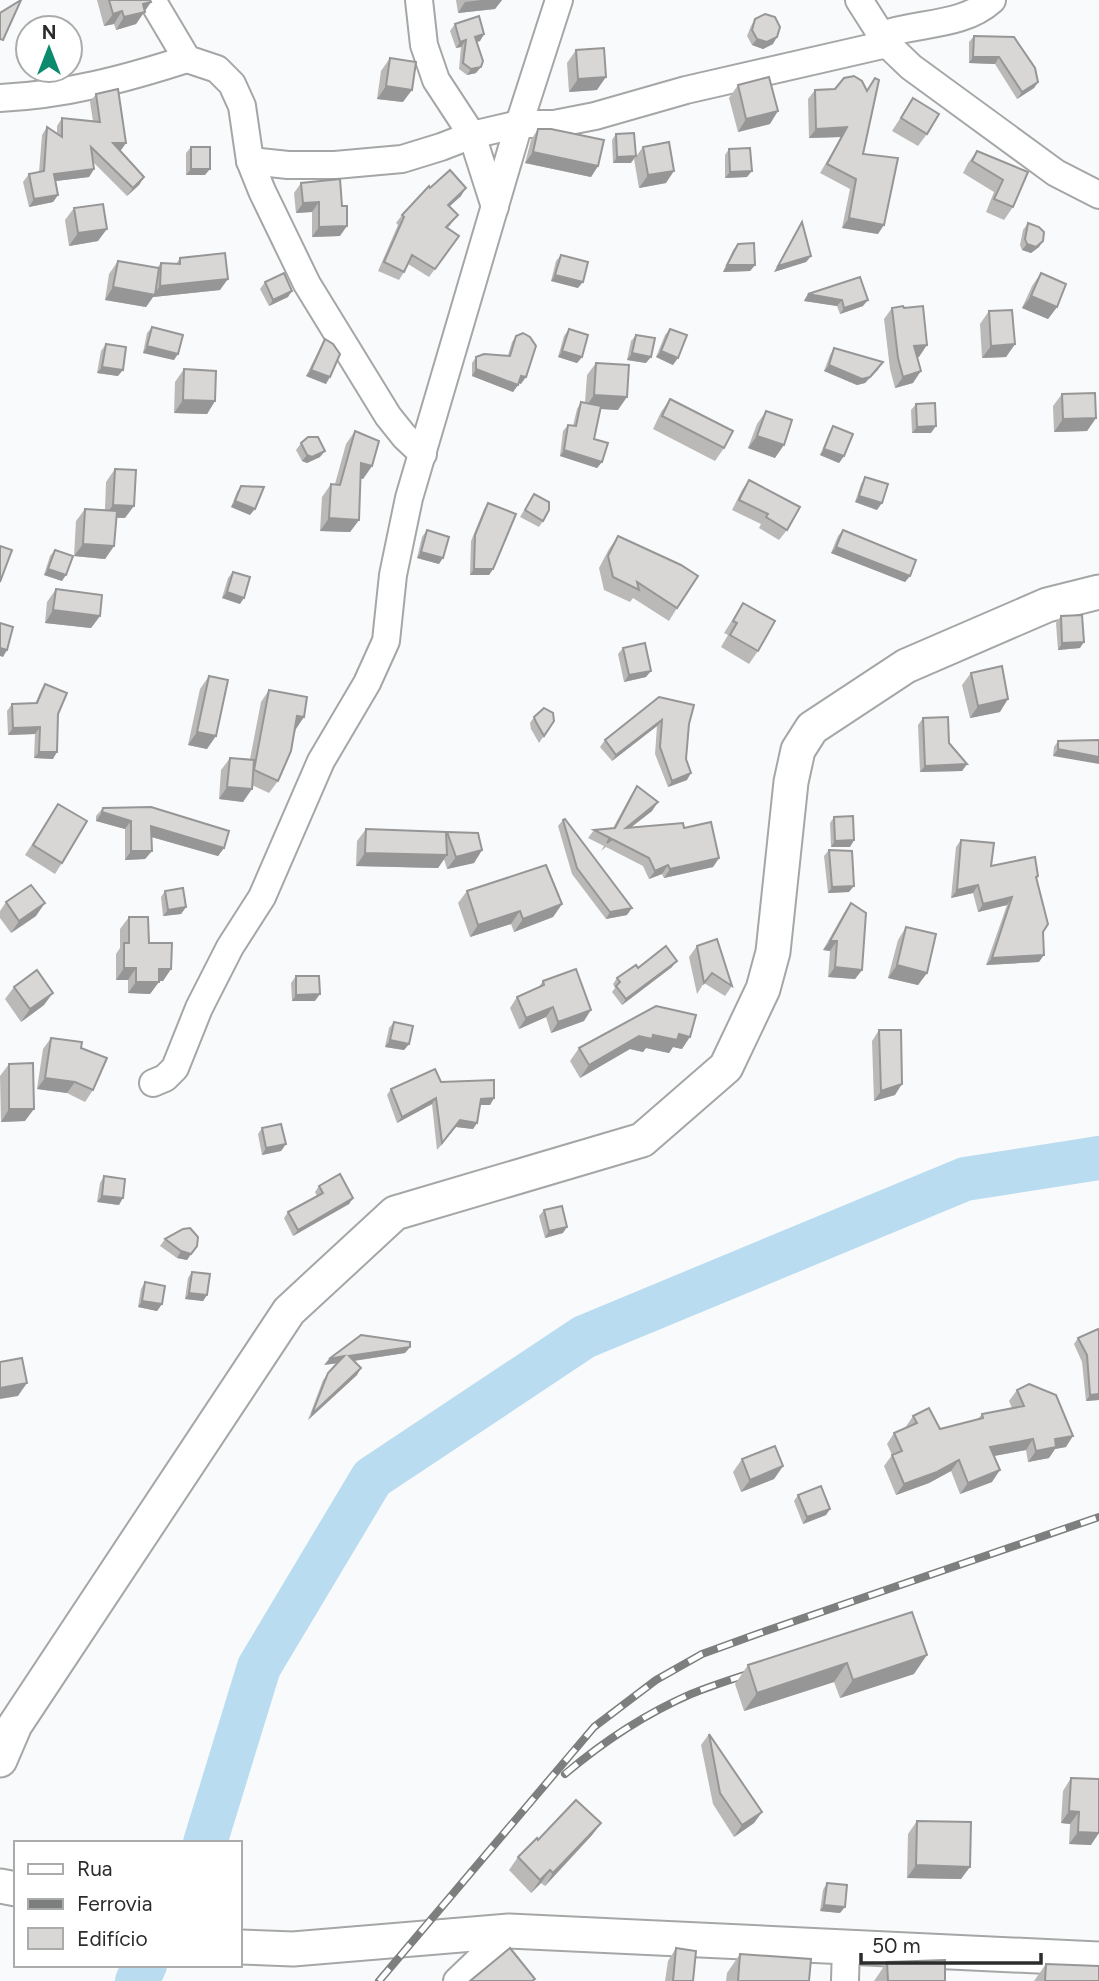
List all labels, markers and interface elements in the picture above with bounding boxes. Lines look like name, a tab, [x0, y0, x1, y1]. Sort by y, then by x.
north arrow	[14, 14, 84, 84]
text: N	[42, 21, 56, 44]
legend	[14, 1841, 242, 1967]
text: Rua	[77, 1856, 113, 1881]
text: Ferrovia	[77, 1891, 152, 1916]
scale bar	[861, 1922, 1041, 1966]
text: Edifício	[77, 1926, 148, 1951]
text: 50 m	[872, 1933, 921, 1958]

